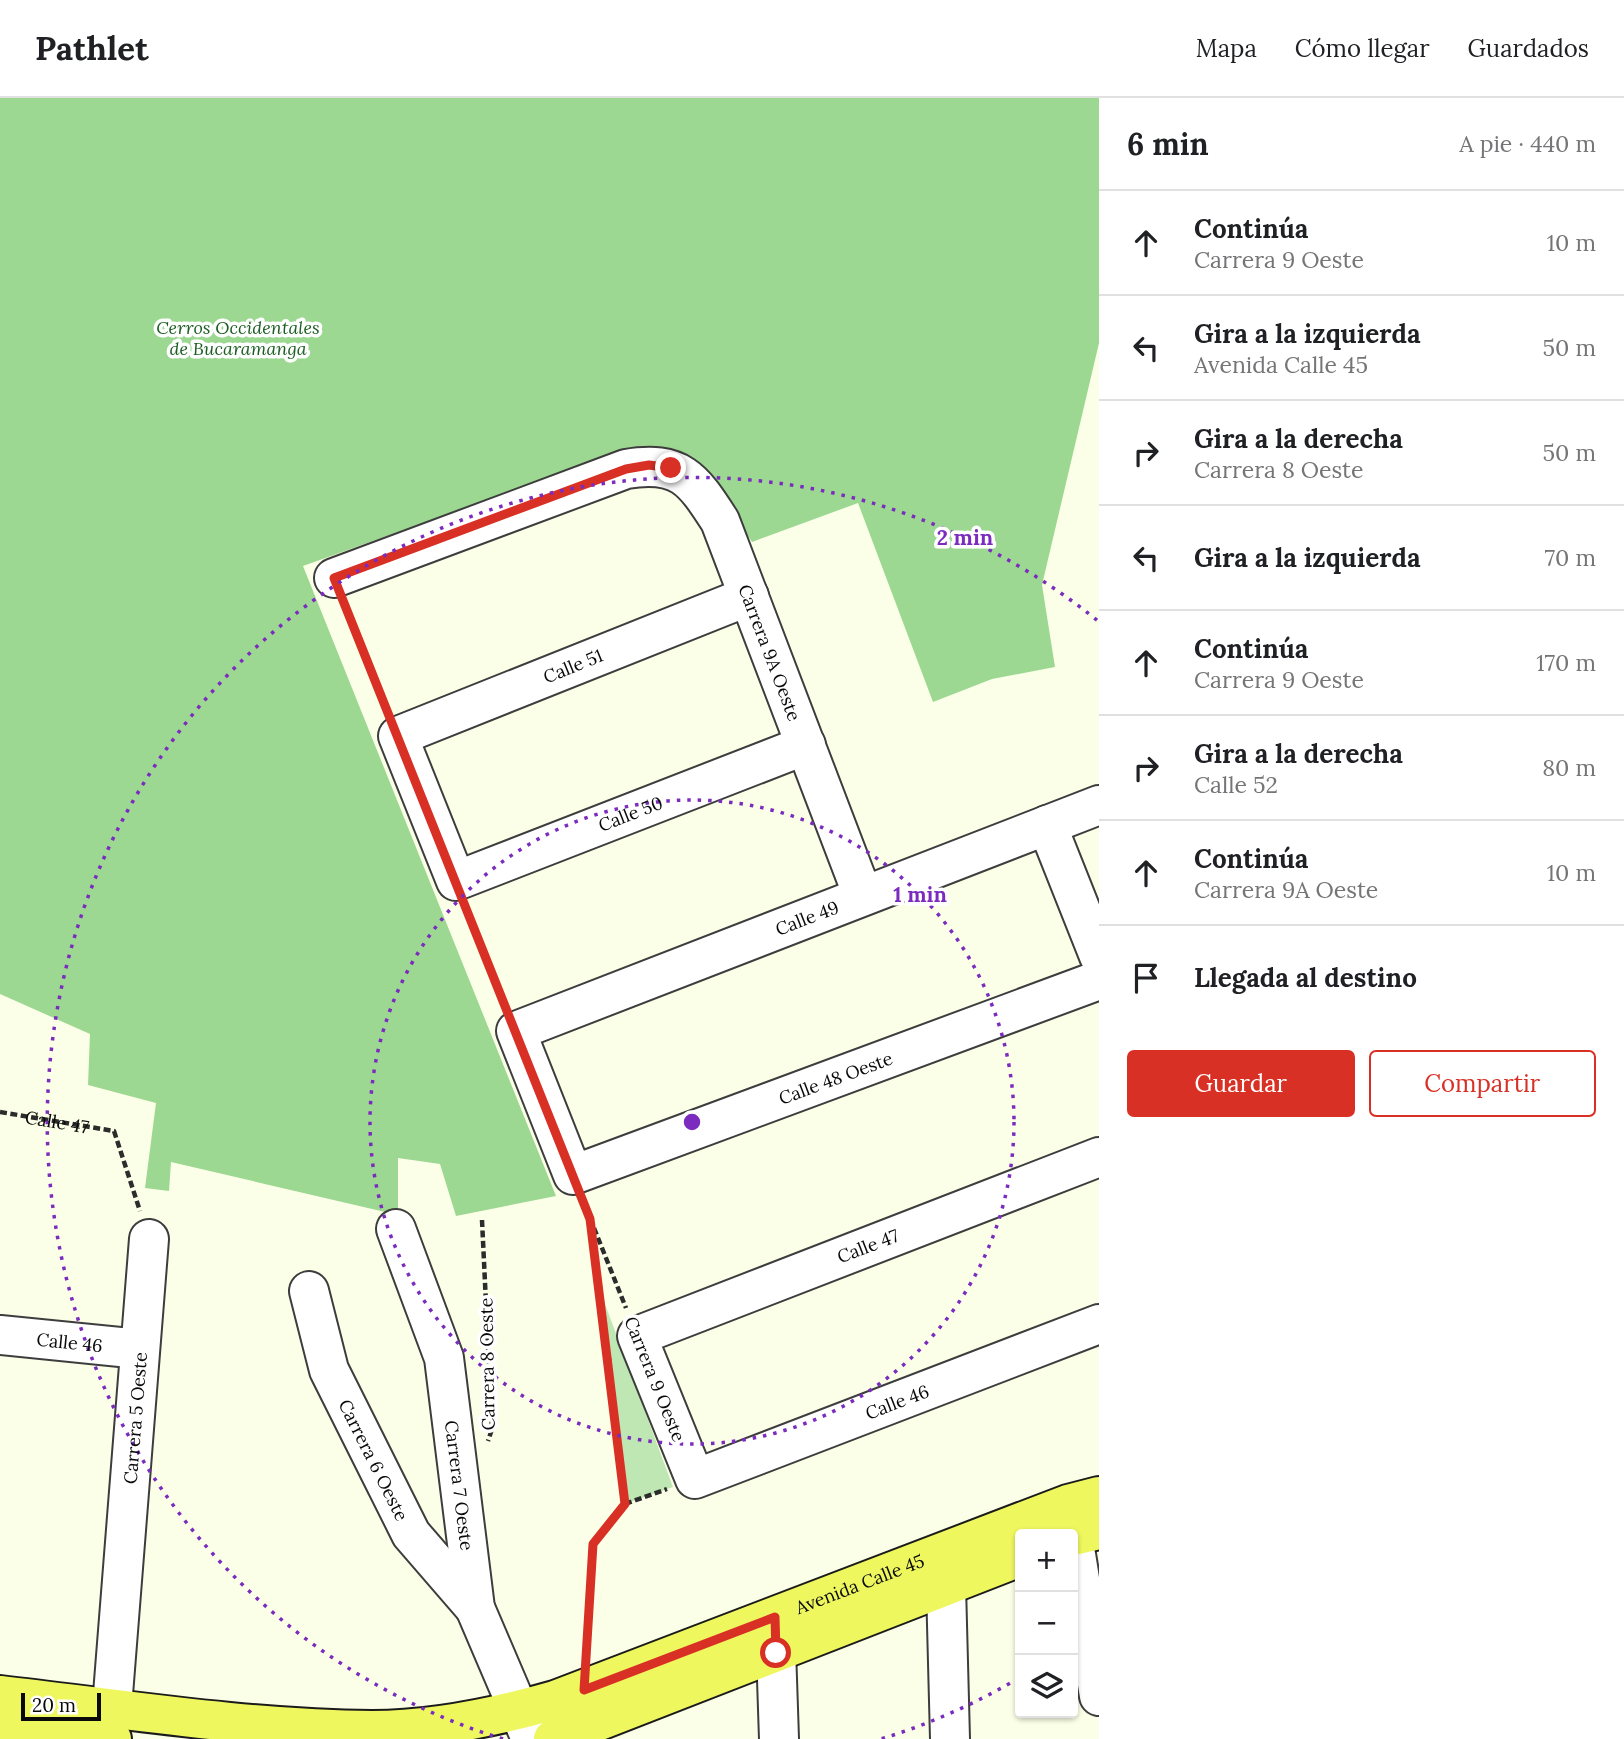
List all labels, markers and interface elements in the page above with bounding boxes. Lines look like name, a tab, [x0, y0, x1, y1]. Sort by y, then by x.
text: Pathlet	[35, 27, 149, 69]
text: Mapa	[1196, 33, 1257, 64]
text: Cómo llegar	[1295, 33, 1430, 64]
text: Guardados	[1468, 33, 1589, 64]
text: 6 min	[1127, 125, 1209, 163]
text: A pie · 440 m	[1459, 129, 1596, 158]
text: Continúa	[1194, 212, 1308, 245]
icon: ahead	[1127, 224, 1165, 262]
text: 10 m	[1547, 228, 1596, 257]
text: Carrera 9 Oeste	[1194, 245, 1364, 274]
park label: Cerros Occidentales de Bucaramanga	[156, 316, 320, 360]
text: Gira a la izquierda	[1194, 317, 1421, 350]
icon: left	[1127, 329, 1165, 367]
text: 50 m	[1543, 333, 1596, 362]
text: Avenida Calle 45	[1194, 350, 1368, 379]
text: Gira a la derecha	[1194, 422, 1403, 455]
icon: right	[1127, 434, 1165, 472]
text: 50 m	[1543, 438, 1596, 467]
route end	[655, 452, 686, 483]
text: Carrera 8 Oeste	[1194, 455, 1364, 484]
text: 2 min	[937, 524, 993, 551]
icon: left	[1127, 539, 1165, 577]
text: Gira a la izquierda	[1194, 541, 1421, 574]
text: 70 m	[1545, 543, 1596, 572]
street label: Carrera 9A Oeste	[734, 581, 807, 724]
text: Continúa	[1194, 632, 1308, 665]
street label: Calle 51	[540, 644, 606, 688]
icon: ahead	[1127, 644, 1165, 682]
text: 170 m	[1536, 648, 1596, 677]
text: Carrera 9 Oeste	[1194, 665, 1364, 694]
text: Gira a la derecha	[1194, 737, 1403, 770]
icon: right	[1127, 749, 1165, 787]
text: 80 m	[1542, 753, 1596, 782]
text: Calle 52	[1194, 770, 1278, 799]
street label: Calle 50	[595, 790, 666, 836]
text: Continúa	[1194, 842, 1308, 875]
icon: ahead	[1127, 854, 1165, 892]
text: 10 m	[1547, 858, 1596, 887]
text: Carrera 9A Oeste	[1194, 875, 1378, 904]
text: 1 min	[893, 881, 947, 908]
street label: Calle 49	[772, 895, 842, 941]
icon: arrive	[1127, 959, 1165, 997]
text: Llegada al destino	[1194, 961, 1417, 994]
street label: Calle 48 Oeste	[775, 1046, 896, 1109]
button: Guardar	[1127, 1050, 1355, 1117]
button: Compartir	[1369, 1050, 1596, 1117]
street label: Calle 47	[24, 1105, 91, 1138]
centre of rings	[680, 1110, 704, 1134]
street label: Calle 47	[834, 1224, 902, 1268]
street label: Carrera 8 Oeste	[474, 1297, 500, 1431]
street label: Carrera 9 Oeste	[619, 1313, 691, 1445]
street label: Calle 46	[35, 1327, 104, 1357]
street label: Carrera 5 Oeste	[118, 1351, 152, 1485]
street label: Calle 46	[862, 1379, 932, 1424]
street label: Carrera 6 Oeste	[334, 1395, 414, 1525]
street label: Carrera 7 Oeste	[440, 1419, 479, 1552]
map controls	[1015, 1529, 1078, 1718]
button: +	[1015, 1529, 1078, 1592]
street label: Avenida Calle 45	[791, 1549, 927, 1619]
button: −	[1015, 1592, 1078, 1655]
route start	[760, 1637, 791, 1668]
button: layers	[1015, 1655, 1078, 1718]
scale bar	[21, 1690, 102, 1722]
text: 20 m	[32, 1693, 76, 1717]

